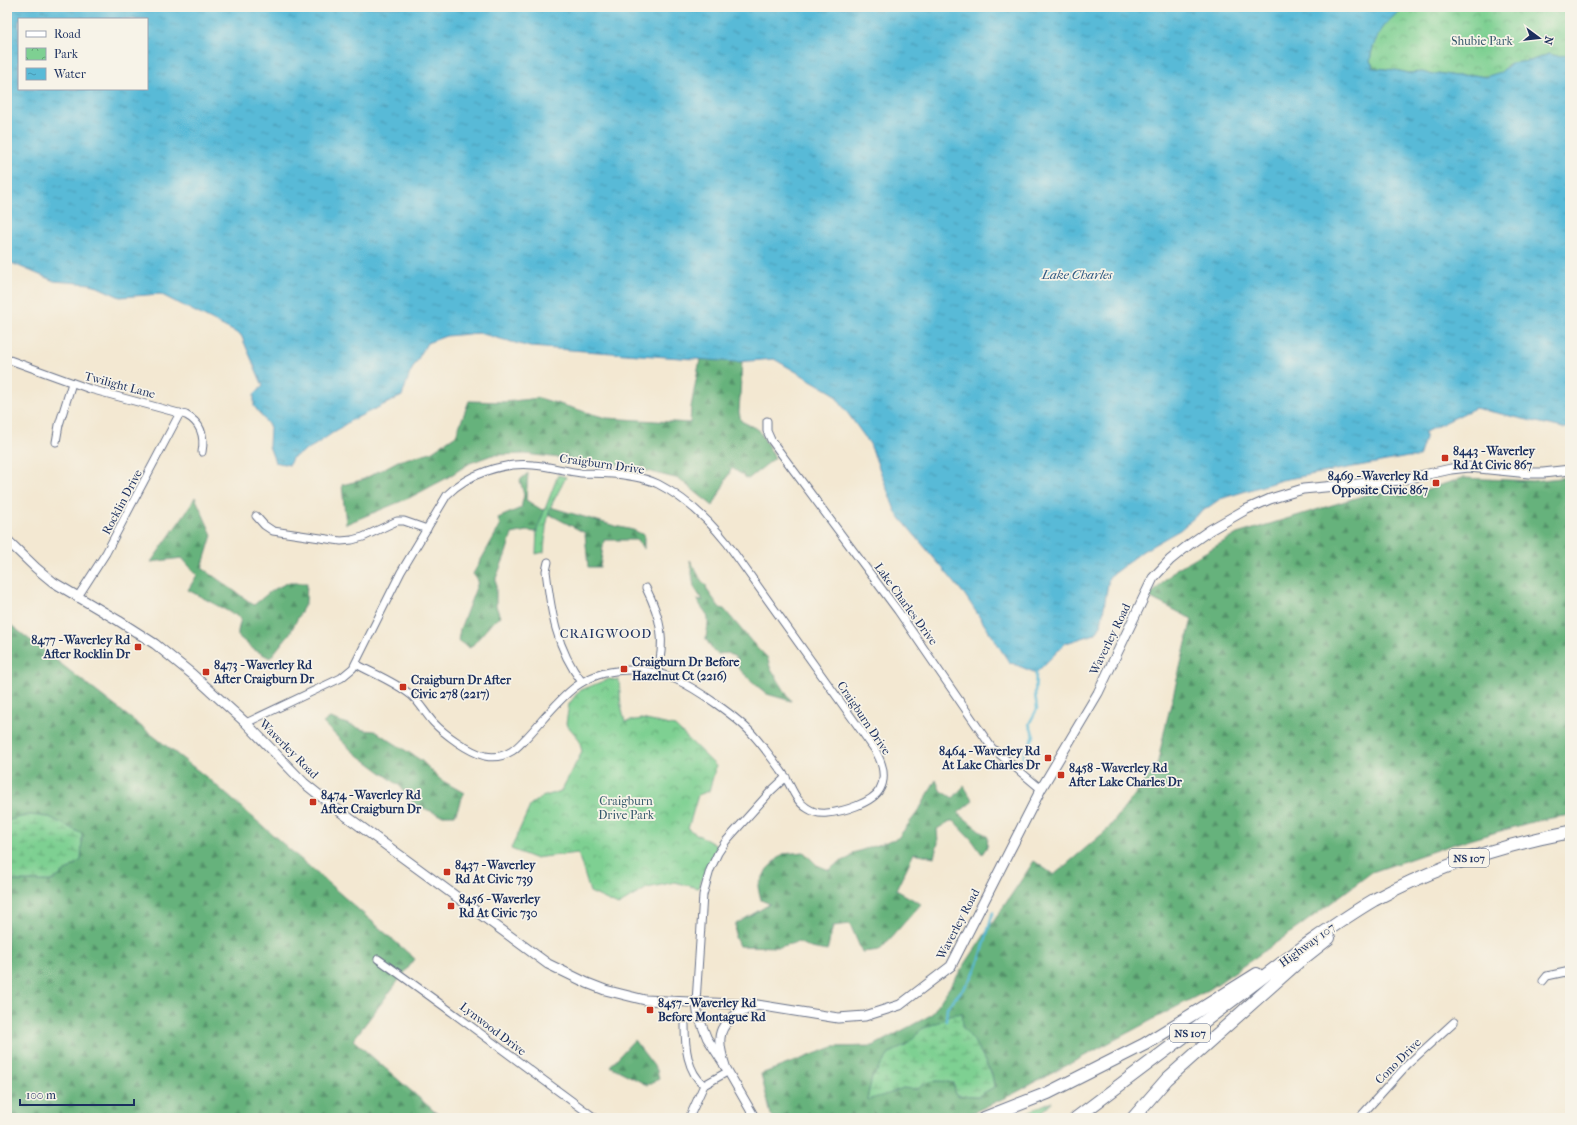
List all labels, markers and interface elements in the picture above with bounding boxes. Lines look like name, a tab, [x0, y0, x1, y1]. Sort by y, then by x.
legend	[18, 18, 148, 90]
north arrow	[1519, 18, 1559, 58]
text: Road	[54, 27, 81, 41]
park label: Shubie Park	[1451, 34, 1514, 48]
text: N	[1541, 35, 1556, 47]
text: Park	[54, 47, 79, 61]
text: Water	[53, 67, 87, 81]
water label: Lake Charles	[1041, 267, 1113, 282]
street label: Twilight Lane	[83, 369, 157, 401]
place label: 8443 - Waverley Rd At Civic 867	[1453, 444, 1535, 472]
street label: Craigburn Drive	[559, 451, 645, 477]
marker: 8443 - Waverley Rd At Civic 867	[1440, 453, 1450, 463]
street label: Rocklin Drive	[99, 467, 145, 537]
place label: 8469 - Waverley Rd Opposite Civic 867	[1328, 469, 1428, 498]
marker: 8469 - Waverley Rd Opposite Civic 867	[1431, 478, 1441, 488]
street label: Lake Charles Drive	[871, 560, 941, 648]
street label: Waverley Road	[1086, 601, 1134, 678]
district label: CRAIGWOOD	[560, 626, 652, 641]
place label: 8477 - Waverley Rd After Rocklin Dr	[31, 633, 131, 661]
marker: 8477 - Waverley Rd After Rocklin Dr	[133, 642, 143, 652]
place label: Craigburn Dr Before Hazelnut Ct (2216)	[632, 655, 740, 683]
place label: 8473 - Waverley Rd After Craigburn Dr	[213, 658, 315, 687]
marker: Craigburn Dr Before Hazelnut Ct (2216)	[619, 664, 629, 674]
marker: 8473 - Waverley Rd After Craigburn Dr	[201, 667, 211, 677]
place label: Craigburn Dr After Civic 278 (2217)	[411, 673, 512, 701]
street label: Craigburn Drive	[834, 679, 894, 757]
marker: Craigburn Dr After Civic 278 (2217)	[398, 682, 408, 692]
street label: Waverley Road	[256, 716, 322, 782]
place label: 8464 - Waverley Rd At Lake Charles Dr	[939, 744, 1041, 772]
marker: 8464 - Waverley Rd At Lake Charles Dr	[1043, 753, 1053, 763]
place label: 8458 - Waverley Rd After Lake Charles Dr	[1068, 761, 1183, 789]
marker: 8458 - Waverley Rd After Lake Charles Dr	[1056, 770, 1066, 780]
place label: 8474 - Waverley Rd After Craigburn Dr	[320, 788, 422, 817]
park label: Craigburn Drive Park	[598, 794, 655, 822]
marker: 8474 - Waverley Rd After Craigburn Dr	[308, 797, 318, 807]
road number: NS 107	[1449, 849, 1489, 867]
place label: 8437 - Waverley Rd At Civic 739	[455, 858, 536, 887]
marker: 8437 - Waverley Rd At Civic 739	[442, 867, 452, 877]
street label: Waverley Road	[933, 886, 983, 962]
place label: 8456 - Waverley Rd At Civic 730	[459, 892, 541, 921]
marker: 8456 - Waverley Rd At Civic 730	[446, 901, 456, 911]
street label: Highway 107	[1276, 920, 1338, 970]
place label: 8457 - Waverley Rd Before Montague Rd	[658, 996, 766, 1025]
street label: Lynwood Drive	[457, 1000, 529, 1058]
marker: 8457 - Waverley Rd Before Montague Rd	[645, 1005, 655, 1015]
road number: NS 107	[1170, 1024, 1210, 1042]
street label: Cono Drive	[1372, 1035, 1424, 1087]
scale bar	[20, 1081, 134, 1107]
text: 100 m	[26, 1088, 56, 1102]

